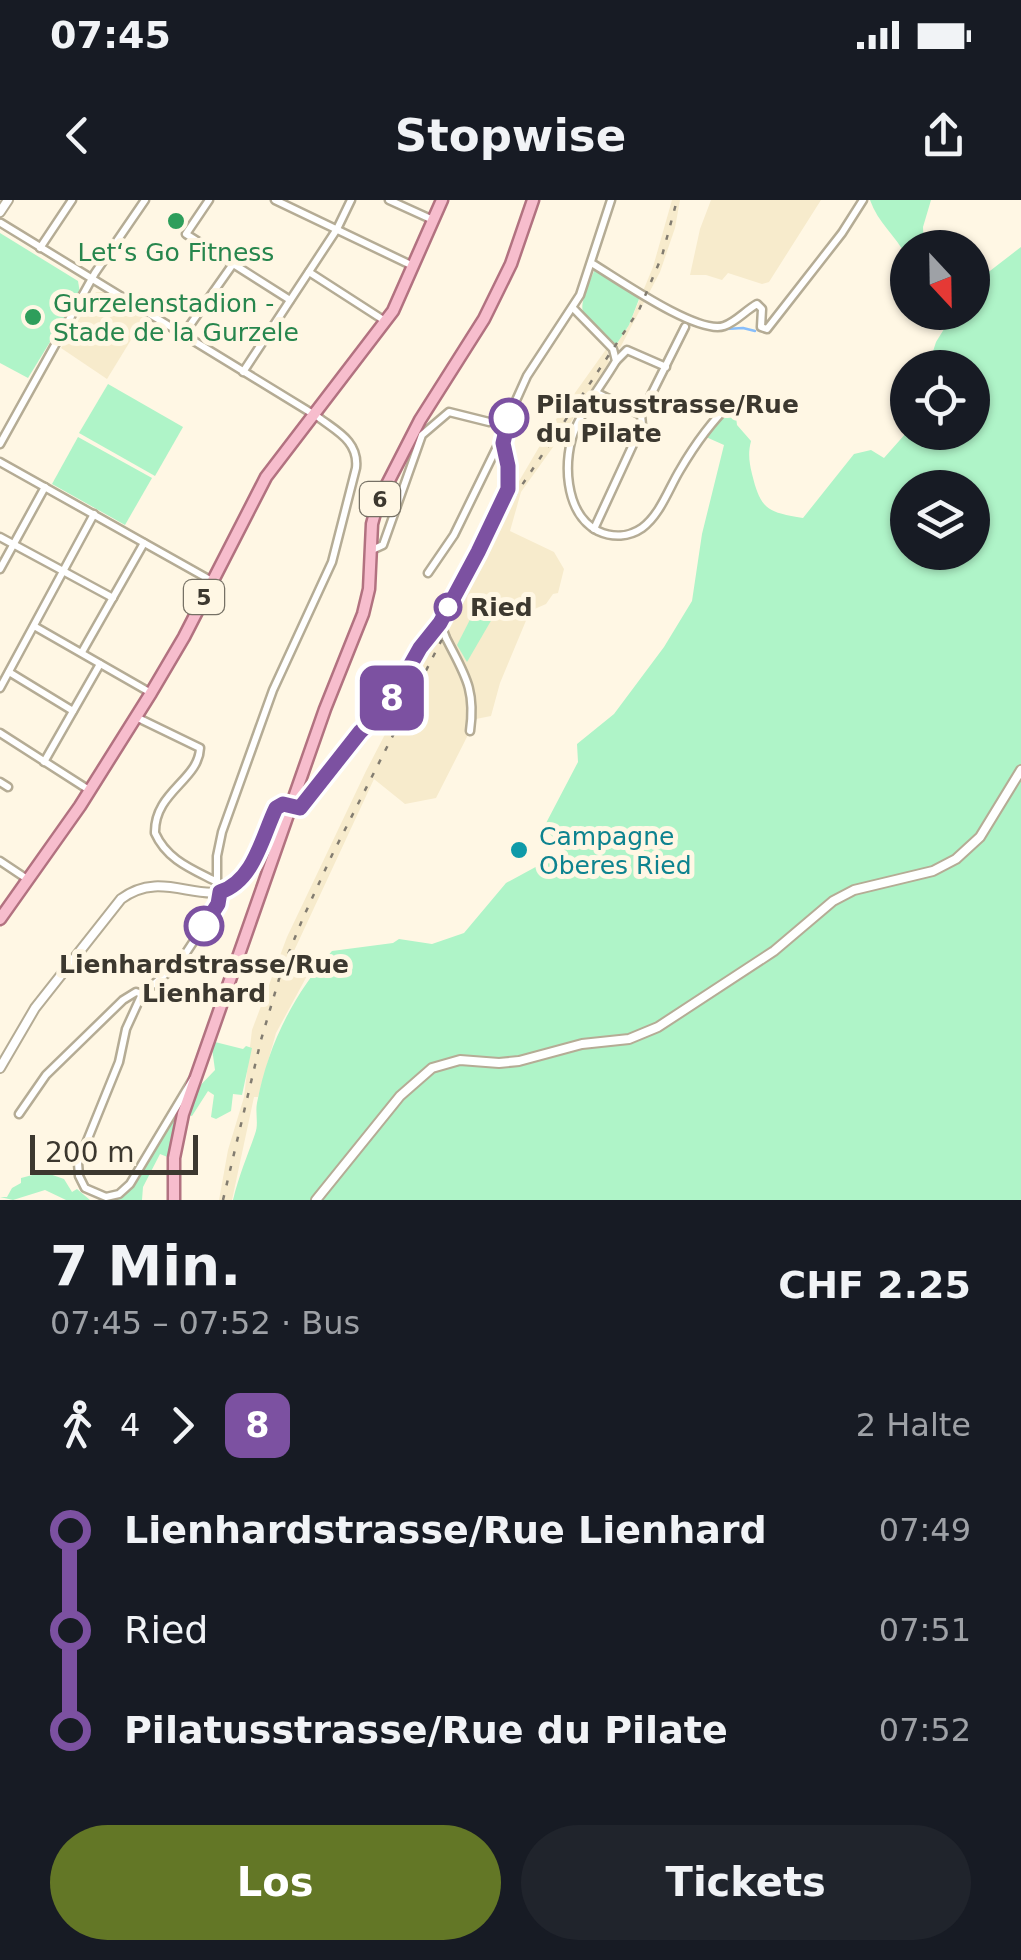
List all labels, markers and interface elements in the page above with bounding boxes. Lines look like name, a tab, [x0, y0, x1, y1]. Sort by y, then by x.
text: 07:45	[50, 13, 171, 57]
icon: back	[50, 108, 105, 163]
icon: share	[916, 108, 971, 163]
text: Stopwise	[395, 109, 626, 162]
marker: Let‘s Go Fitness	[165, 210, 187, 232]
north arrow	[890, 230, 990, 330]
map controls	[890, 230, 990, 570]
place label: Let‘s Go Fitness	[78, 238, 274, 267]
place label: Gurzelenstadion - Stade de la Gurzele	[53, 289, 299, 347]
marker: Gurzelenstadion - Stade de la Gurzele	[22, 306, 44, 328]
button: locate	[890, 350, 990, 450]
place label: Pilatusstrasse/Rue du Pilate	[536, 390, 799, 448]
marker: Pilatusstrasse/Rue du Pilate	[490, 399, 528, 437]
button: layers	[890, 470, 990, 570]
road number: 6	[360, 482, 400, 516]
road number: 5	[184, 580, 224, 614]
place label: Ried	[470, 593, 533, 622]
marker: Ried	[435, 594, 461, 620]
line badge: 8	[360, 666, 424, 730]
text: 8	[380, 678, 404, 718]
place label: Campagne Oberes Ried	[539, 822, 692, 880]
marker: Campagne Oberes Ried	[508, 839, 530, 861]
marker: Lienhardstrasse/Rue Lienhard	[185, 907, 223, 945]
place label: Lienhardstrasse/Rue Lienhard	[59, 950, 349, 1008]
scale bar	[30, 1130, 198, 1174]
text: 200 m	[45, 1136, 135, 1169]
text: 7 Min.	[50, 1234, 241, 1298]
text: CHF 2.25	[778, 1263, 971, 1307]
text: 07:45 – 07:52 · Bus	[50, 1304, 360, 1342]
icon: walk	[50, 1398, 105, 1453]
icon: forward	[155, 1398, 210, 1453]
text: 8	[245, 1405, 270, 1445]
text: 4	[120, 1406, 140, 1444]
text: 2 Halte	[856, 1406, 971, 1444]
text: Lienhardstrasse/Rue Lienhard	[124, 1508, 767, 1552]
text: 07:49	[879, 1511, 971, 1549]
text: Ried	[124, 1608, 208, 1652]
text: 07:51	[879, 1611, 971, 1649]
text: Pilatusstrasse/Rue du Pilate	[124, 1708, 728, 1752]
text: 07:52	[879, 1711, 971, 1749]
button: Los	[50, 1825, 501, 1940]
button: Tickets	[521, 1825, 971, 1940]

